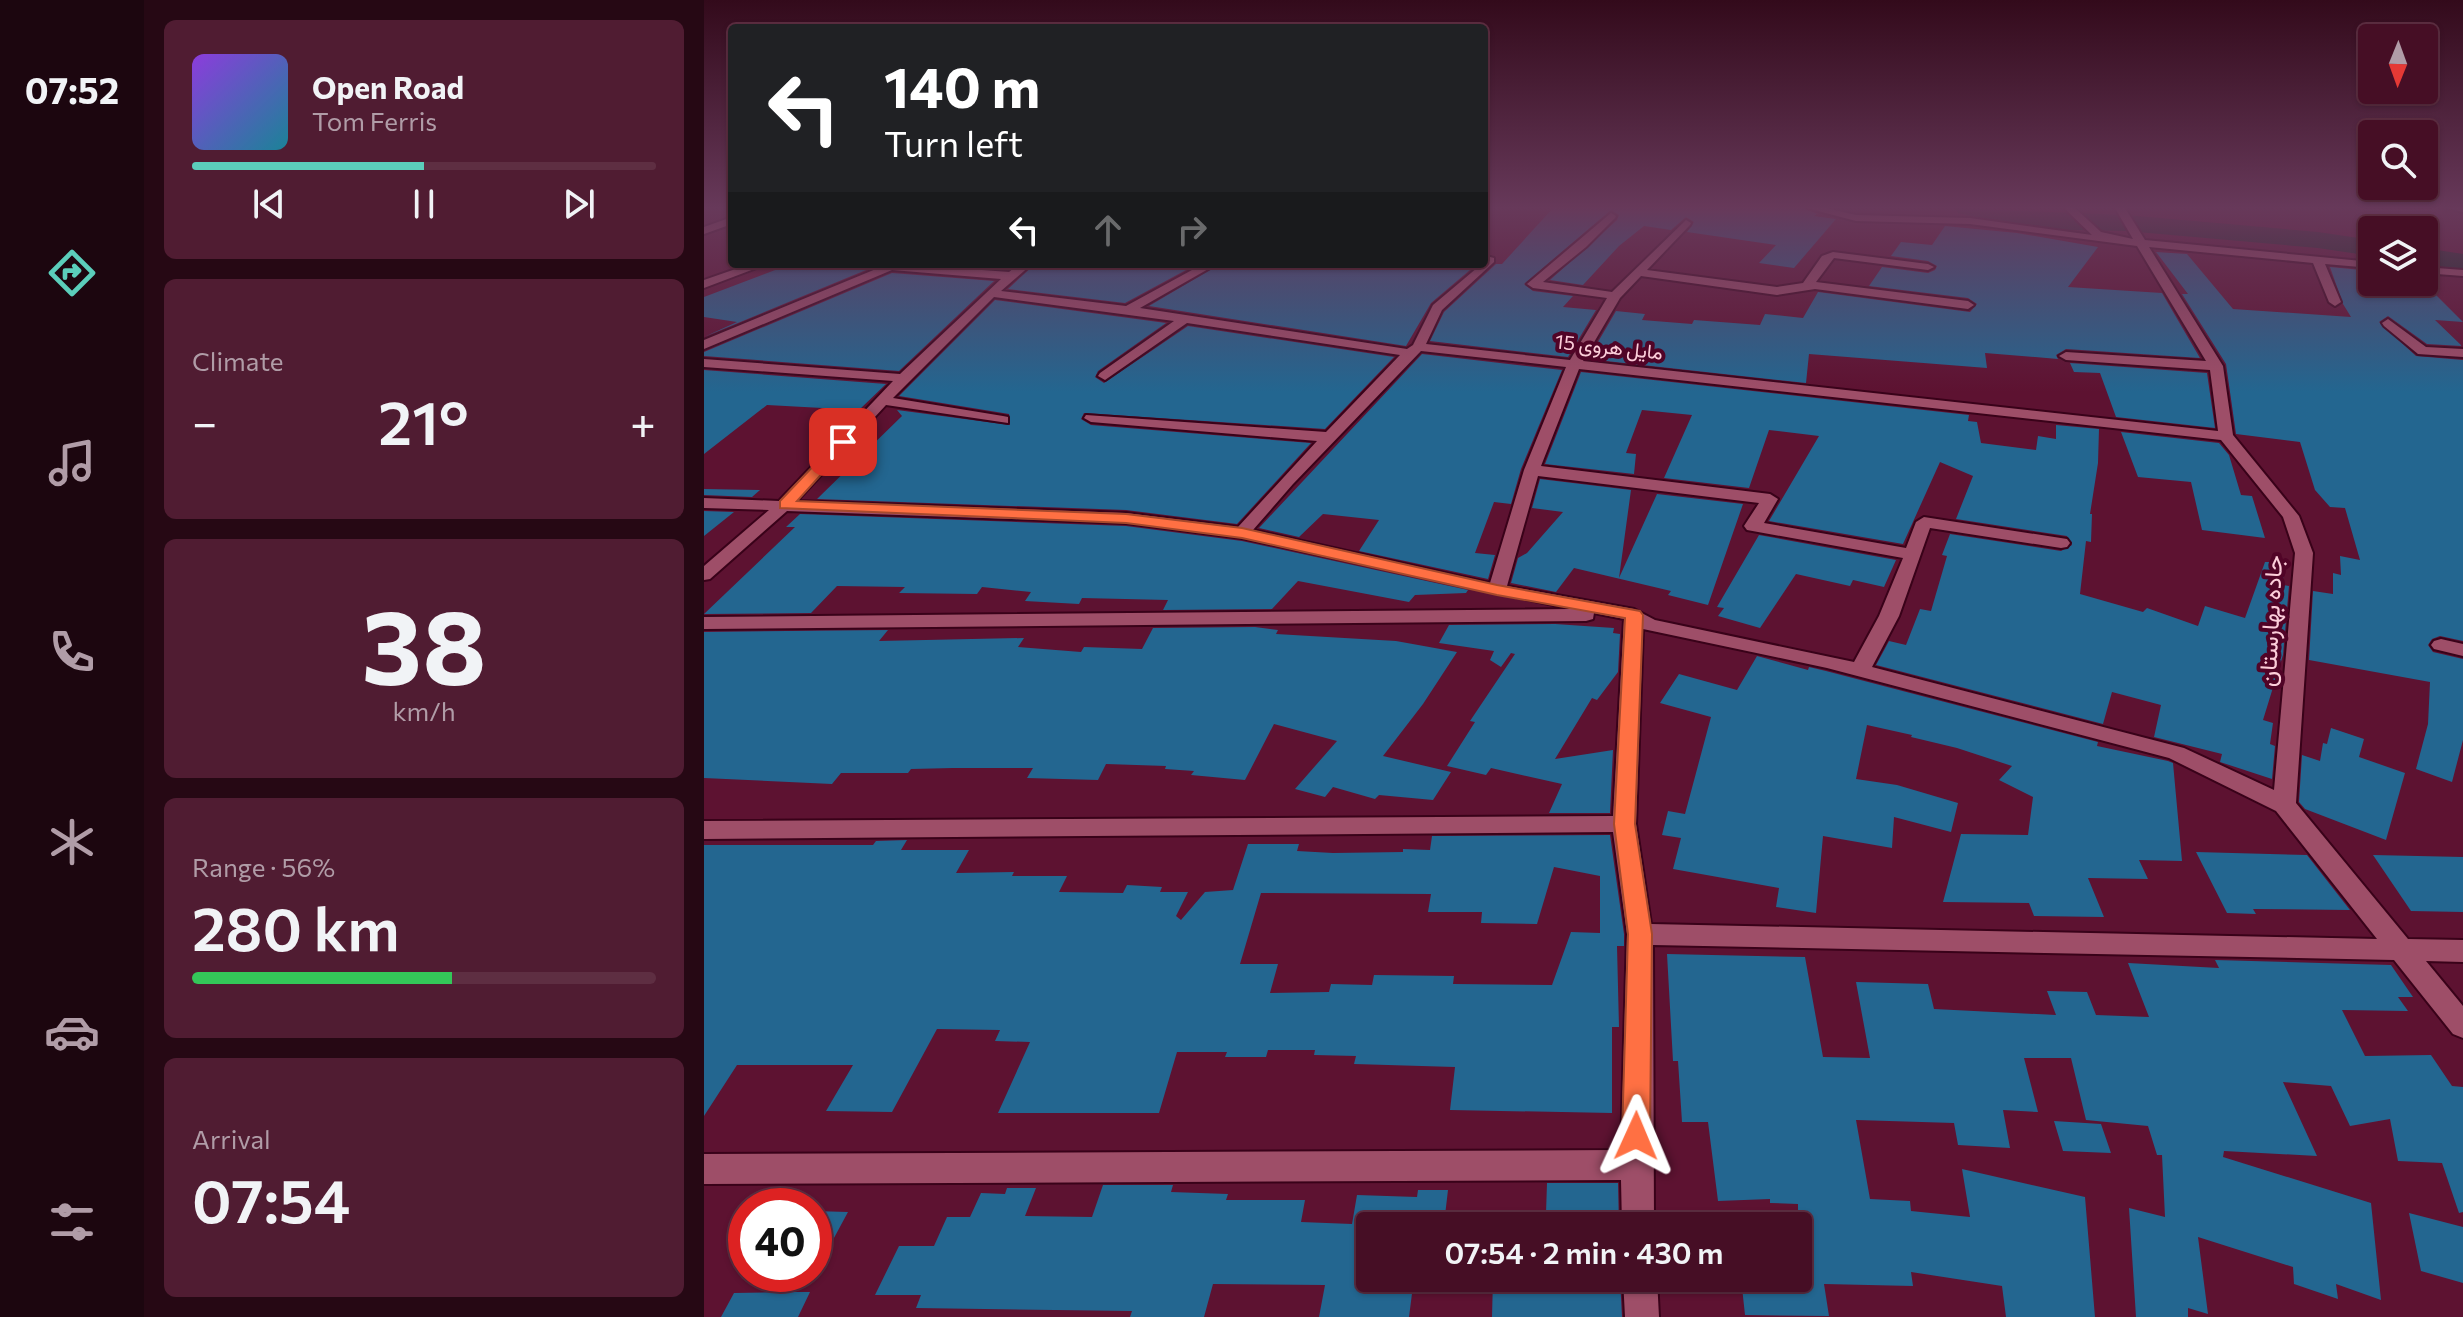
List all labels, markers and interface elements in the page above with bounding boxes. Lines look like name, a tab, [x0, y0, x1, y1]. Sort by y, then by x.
north arrow	[2358, 24, 2438, 104]
map controls	[2358, 24, 2438, 296]
text: 140 m	[884, 51, 1040, 120]
icon: left	[752, 56, 856, 160]
text: 07:52	[25, 67, 119, 111]
text: Open Road	[312, 68, 464, 105]
text: Tom Ferris	[312, 105, 437, 136]
text: Turn left	[884, 120, 1023, 164]
button: search	[2358, 120, 2438, 200]
icon: previous	[247, 182, 291, 226]
icon: pause	[402, 182, 446, 226]
icon: next	[557, 182, 601, 226]
icon: left	[1002, 208, 1046, 252]
icon: ahead	[1086, 208, 1130, 252]
icon: right	[1170, 208, 1214, 252]
button: layers	[2358, 216, 2438, 296]
icon: directions	[44, 245, 100, 301]
street label: مایل هروی 15	[1554, 328, 1664, 366]
text: Climate	[192, 345, 284, 376]
text: 21°	[378, 384, 469, 457]
text: −	[192, 394, 217, 448]
text: +	[630, 394, 656, 448]
pin	[809, 408, 877, 476]
icon: arrive	[821, 420, 865, 464]
icon: music	[44, 435, 100, 491]
street label: جاده بهارستان	[2252, 554, 2289, 688]
text: 38	[362, 579, 486, 706]
icon: phone	[44, 624, 100, 680]
text: km/h	[392, 695, 456, 726]
icon: climate	[44, 814, 100, 870]
text: Range · 56%	[192, 851, 335, 882]
text: 280 km	[192, 890, 400, 963]
icon: car	[44, 1004, 100, 1060]
position arrow	[1594, 1094, 1678, 1178]
text: Arrival	[192, 1123, 271, 1154]
text: 07:54	[192, 1162, 350, 1235]
speed limit sign: 40	[728, 1188, 832, 1292]
icon: filters	[44, 1194, 100, 1250]
text: 07:54 · 2 min · 430 m	[1444, 1233, 1724, 1270]

